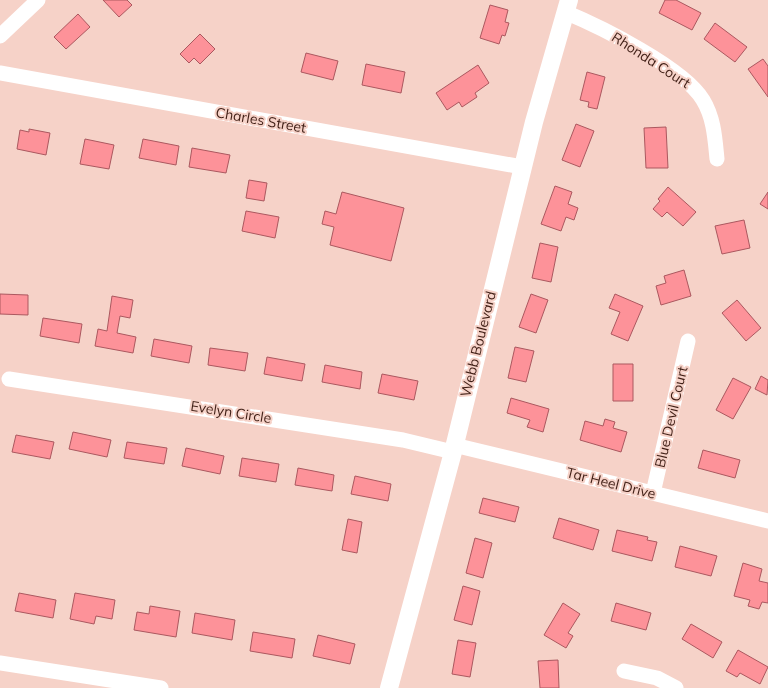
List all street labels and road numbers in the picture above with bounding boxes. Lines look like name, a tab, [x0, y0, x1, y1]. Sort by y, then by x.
street label: Rhonda Court	[608, 28, 694, 92]
street label: Charles Street	[214, 103, 308, 137]
street label: Webb Boulevard	[456, 289, 500, 399]
street label: Blue Devil Court	[651, 364, 691, 469]
street label: Evelyn Circle	[189, 397, 273, 427]
street label: Tar Heel Drive	[565, 463, 657, 503]

